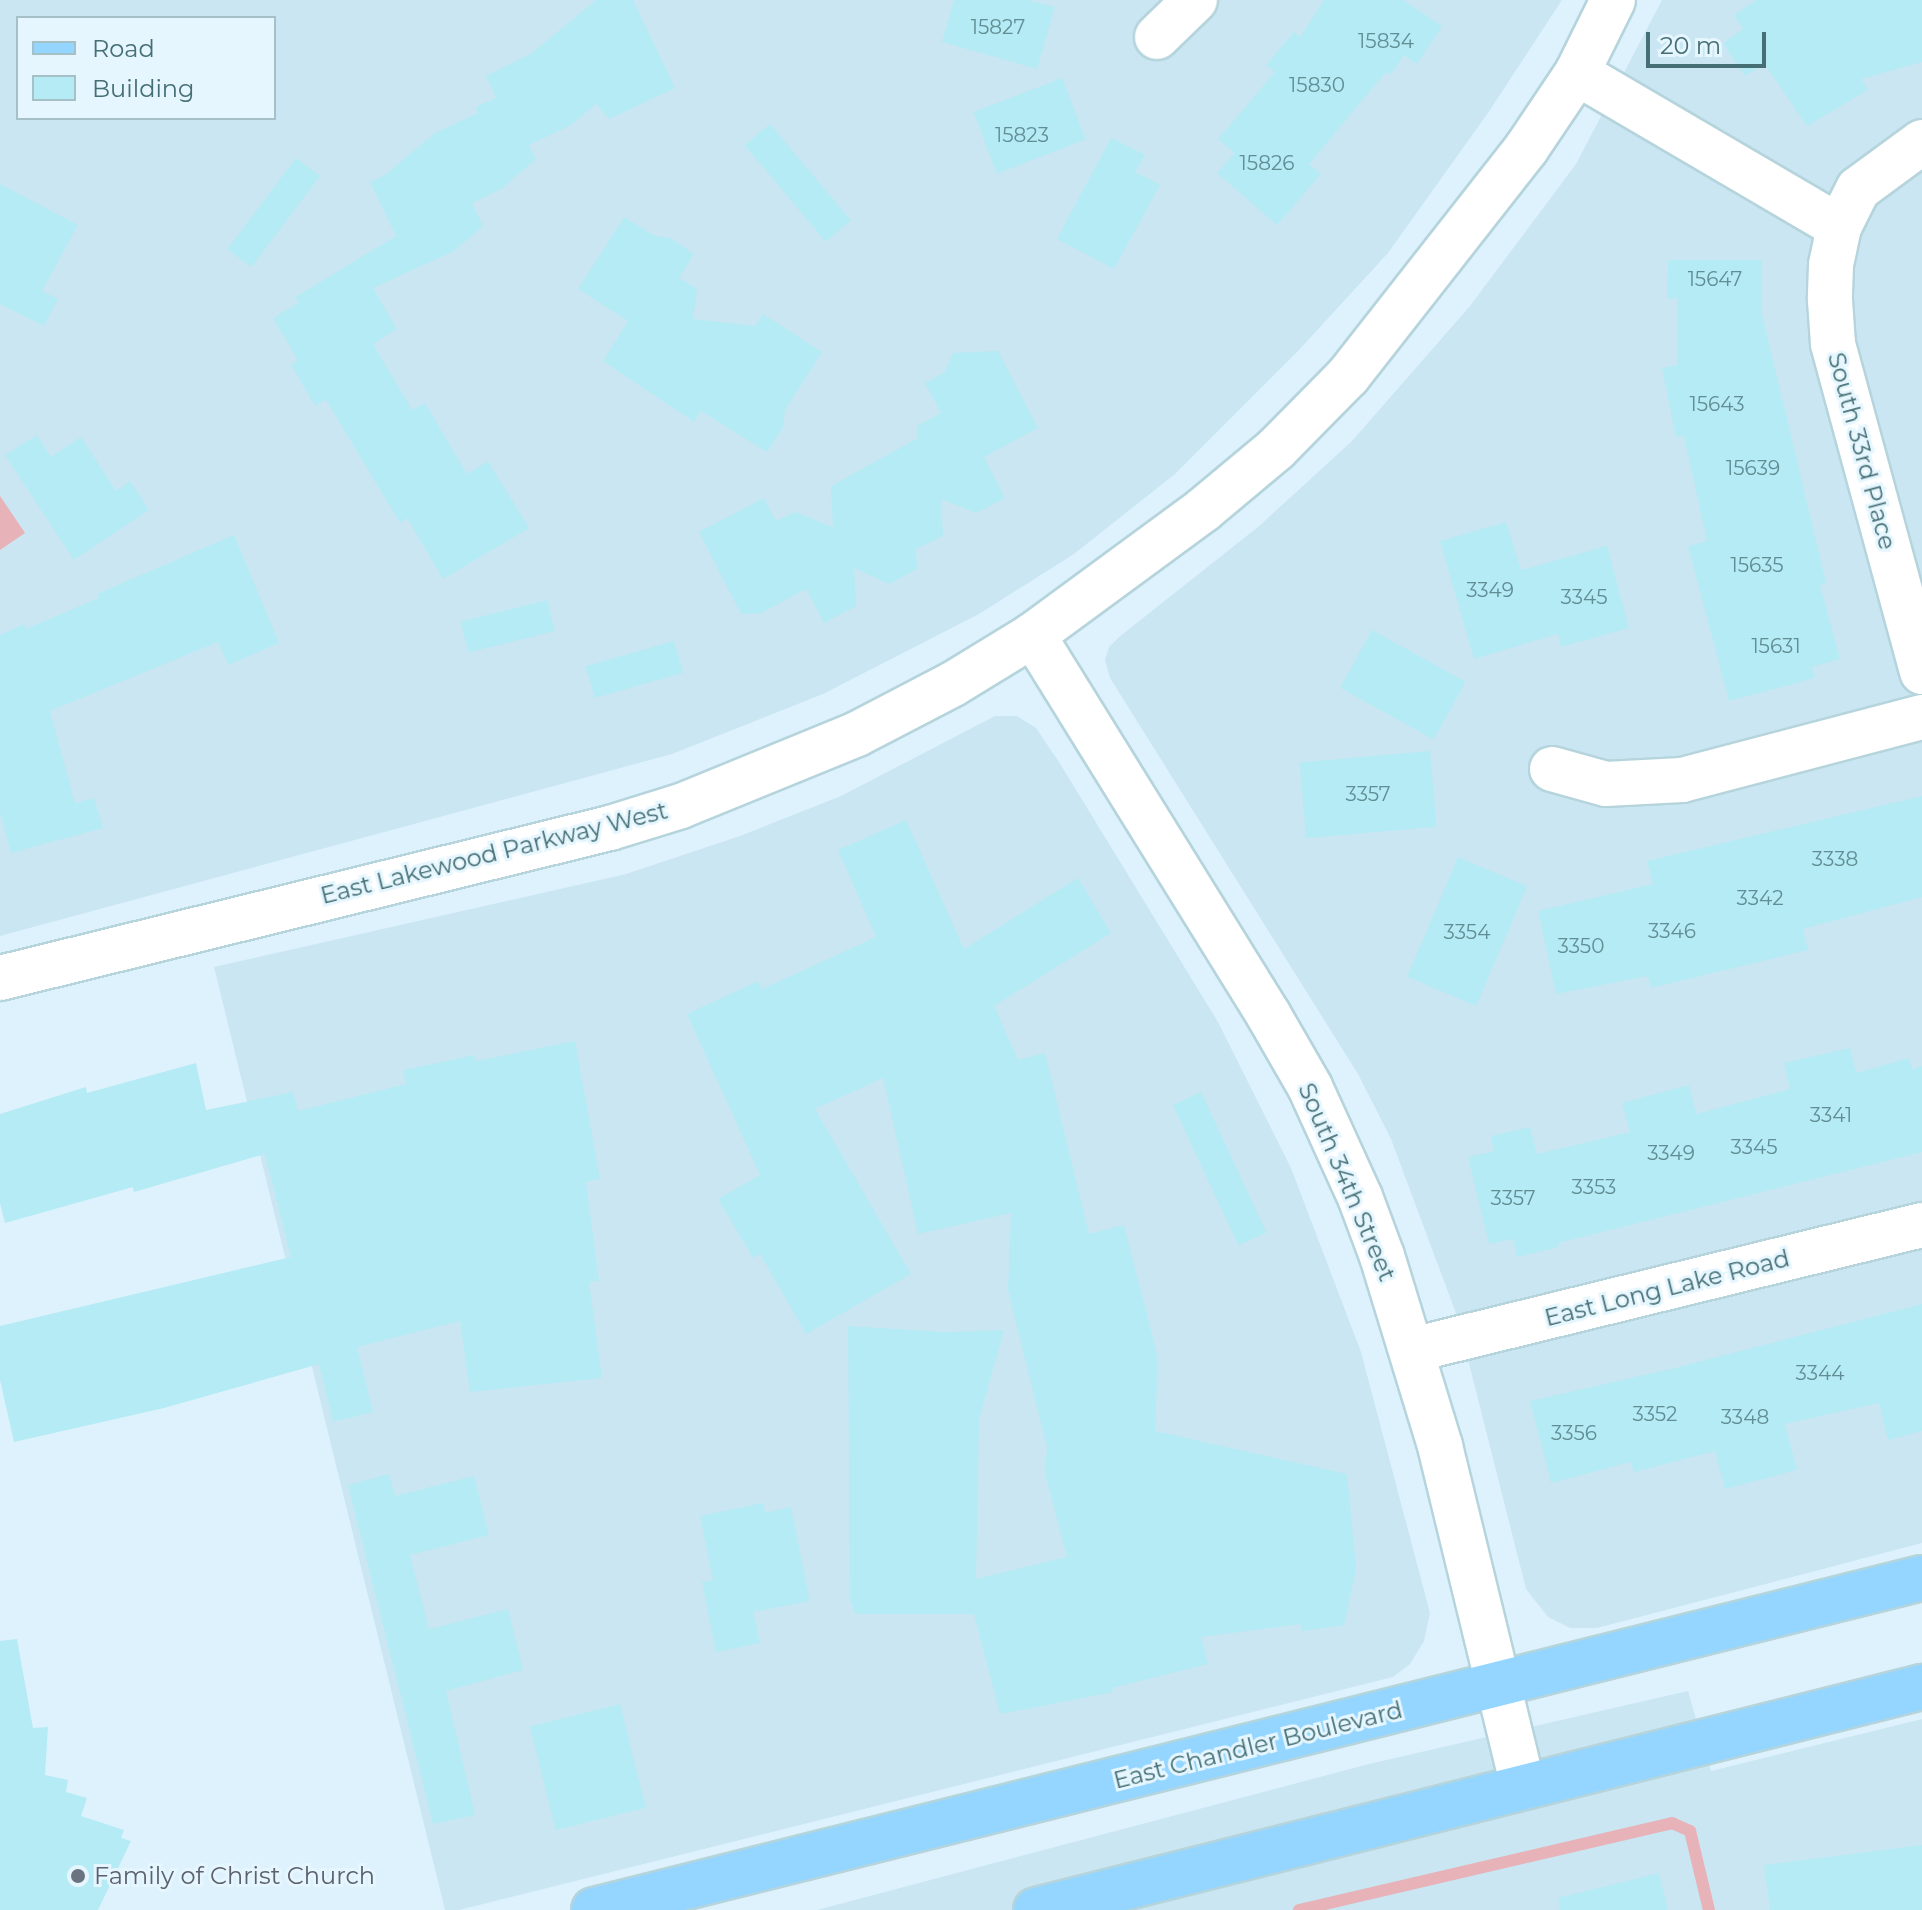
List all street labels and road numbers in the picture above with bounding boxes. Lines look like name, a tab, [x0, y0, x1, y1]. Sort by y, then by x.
street label: South 33rd Place	[1822, 349, 1902, 553]
street label: East Lakewood Parkway West	[317, 796, 671, 910]
street label: South 34th Street	[1292, 1079, 1402, 1285]
street label: East Long Lake Road	[1542, 1244, 1792, 1332]
street label: East Chandler Boulevard	[1111, 1695, 1405, 1795]

